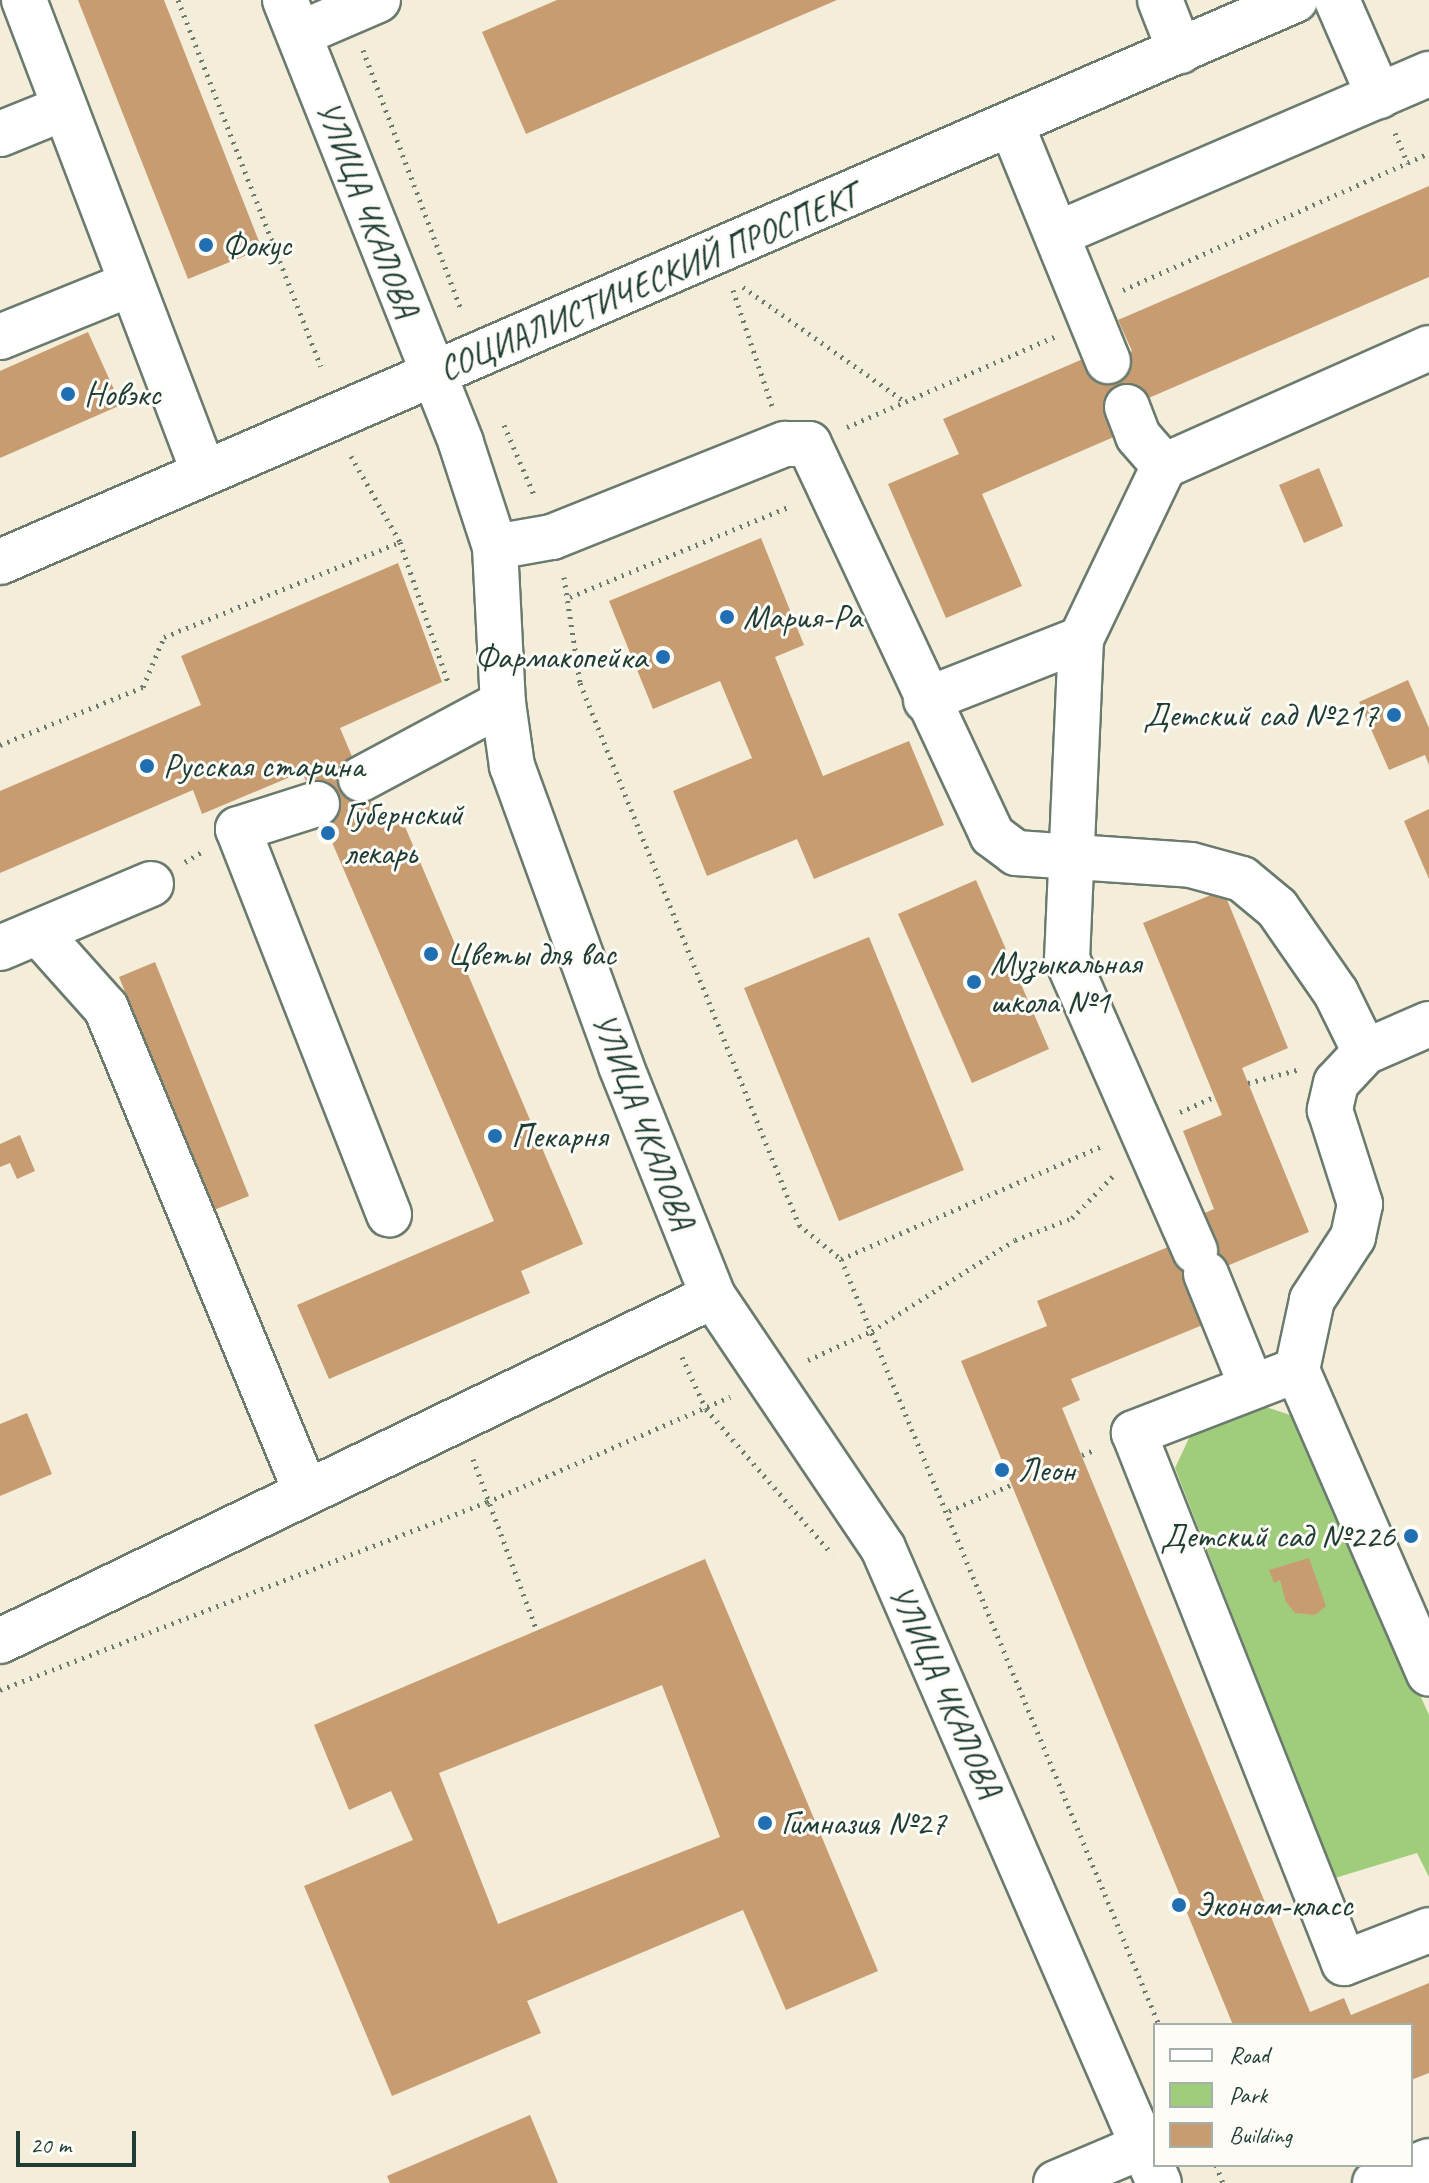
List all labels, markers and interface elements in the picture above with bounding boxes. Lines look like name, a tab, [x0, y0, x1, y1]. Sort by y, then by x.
street label: УЛИЦА ЧКАЛОВА	[308, 94, 428, 324]
street label: СОЦИАЛИСТИЧЕСКИЙ ПРОСПЕКТ	[433, 175, 863, 389]
place label: Фокус	[222, 225, 291, 265]
marker: Фокус	[197, 236, 215, 254]
place label: Новэкс	[84, 374, 160, 414]
marker: Новэкс	[59, 385, 77, 403]
place label: Мария-Ра	[743, 597, 862, 637]
marker: Мария-Ра	[718, 608, 736, 626]
place label: Фармакопейка	[474, 637, 647, 677]
marker: Фармакопейка	[654, 648, 672, 666]
place label: Детский сад №217	[1143, 695, 1378, 735]
marker: Детский сад №217	[1385, 706, 1403, 724]
place label: Русская старина	[163, 746, 364, 786]
marker: Русская старина	[138, 757, 156, 775]
place label: Губернский лекарь	[344, 793, 463, 872]
marker: Губернский лекарь	[319, 824, 337, 842]
place label: Цветы для вас	[447, 934, 617, 974]
place label: Музыкальная школа №1	[990, 942, 1141, 1022]
marker: Цветы для вас	[422, 945, 440, 963]
marker: Музыкальная школа №1	[965, 973, 983, 991]
street label: УЛИЦА ЧКАЛОВА	[584, 1006, 704, 1236]
place label: Пекарня	[511, 1116, 607, 1156]
marker: Пекарня	[486, 1127, 504, 1145]
place label: Леон	[1018, 1450, 1075, 1490]
marker: Леон	[993, 1461, 1011, 1479]
place label: Детский сад №226	[1160, 1516, 1395, 1556]
marker: Детский сад №226	[1402, 1527, 1420, 1545]
street label: УЛИЦА ЧКАЛОВА	[881, 1578, 1011, 1804]
place label: Гимназия №27	[781, 1803, 946, 1843]
marker: Гимназия №27	[756, 1814, 774, 1832]
place label: Эконом-класс	[1195, 1885, 1353, 1925]
marker: Эконом-класс	[1170, 1896, 1188, 1914]
legend	[1153, 2023, 1413, 2167]
text: Road	[1229, 2040, 1269, 2070]
text: Park	[1229, 2080, 1267, 2110]
scale bar	[20, 2115, 140, 2165]
text: Building	[1229, 2120, 1292, 2150]
text: 20 m	[30, 2130, 71, 2160]

